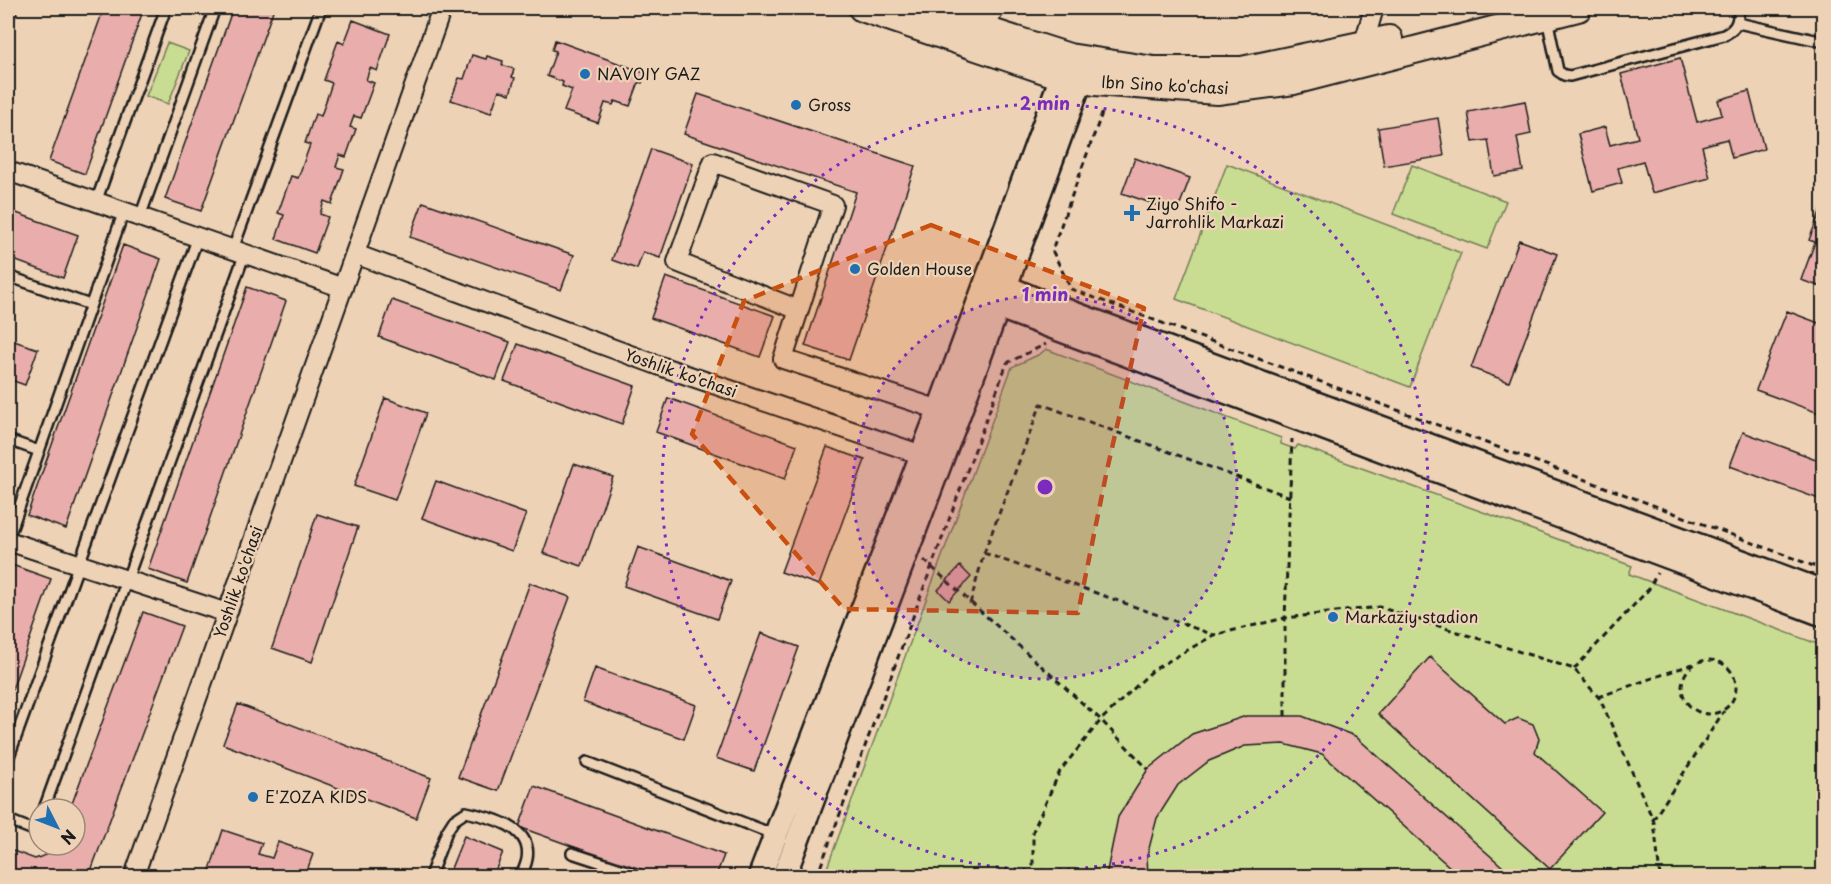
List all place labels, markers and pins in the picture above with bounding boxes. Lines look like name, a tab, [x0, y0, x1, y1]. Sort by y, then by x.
place label: NAVOIY GAZ	[597, 61, 701, 85]
marker: NAVOIY GAZ	[578, 67, 592, 81]
place label: Gross	[808, 92, 851, 116]
marker: Gross	[789, 98, 803, 112]
place label: Ziyo Shifo - Jarrohlik Markazi	[1146, 191, 1284, 233]
marker: Ziyo Shifo - Jarrohlik Markazi	[1123, 204, 1141, 222]
place label: Golden House	[867, 256, 972, 280]
marker: Golden House	[848, 262, 862, 276]
centre of rings	[1035, 477, 1055, 497]
place label: Markaziy stadion	[1345, 604, 1478, 628]
marker: Markaziy stadion	[1326, 610, 1340, 624]
place label: E'ZOZA KIDS	[265, 784, 367, 808]
marker: E'ZOZA KIDS	[246, 790, 260, 804]

